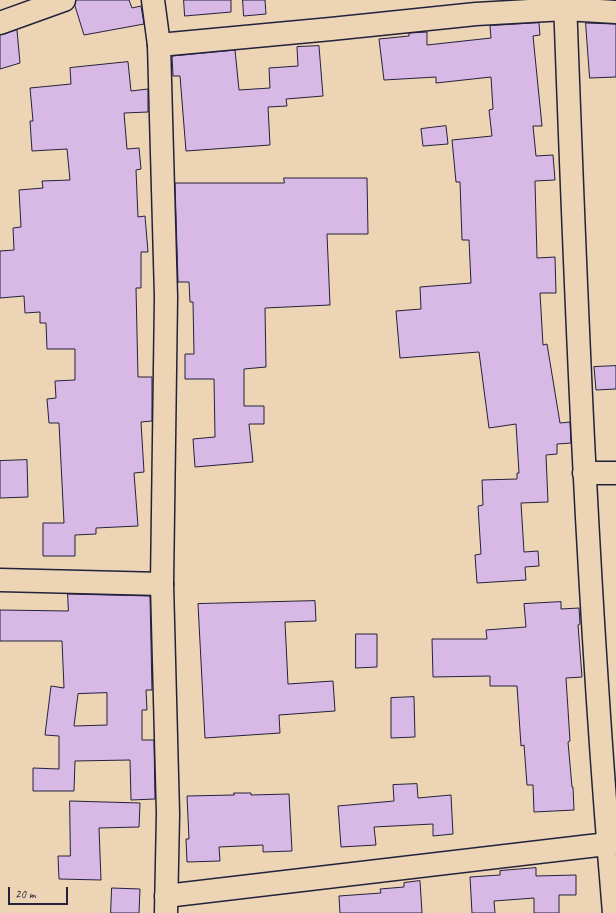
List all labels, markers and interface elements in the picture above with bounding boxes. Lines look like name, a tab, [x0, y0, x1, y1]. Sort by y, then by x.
scale bar	[10, 879, 70, 905]
text: 20 m	[15, 886, 35, 902]

